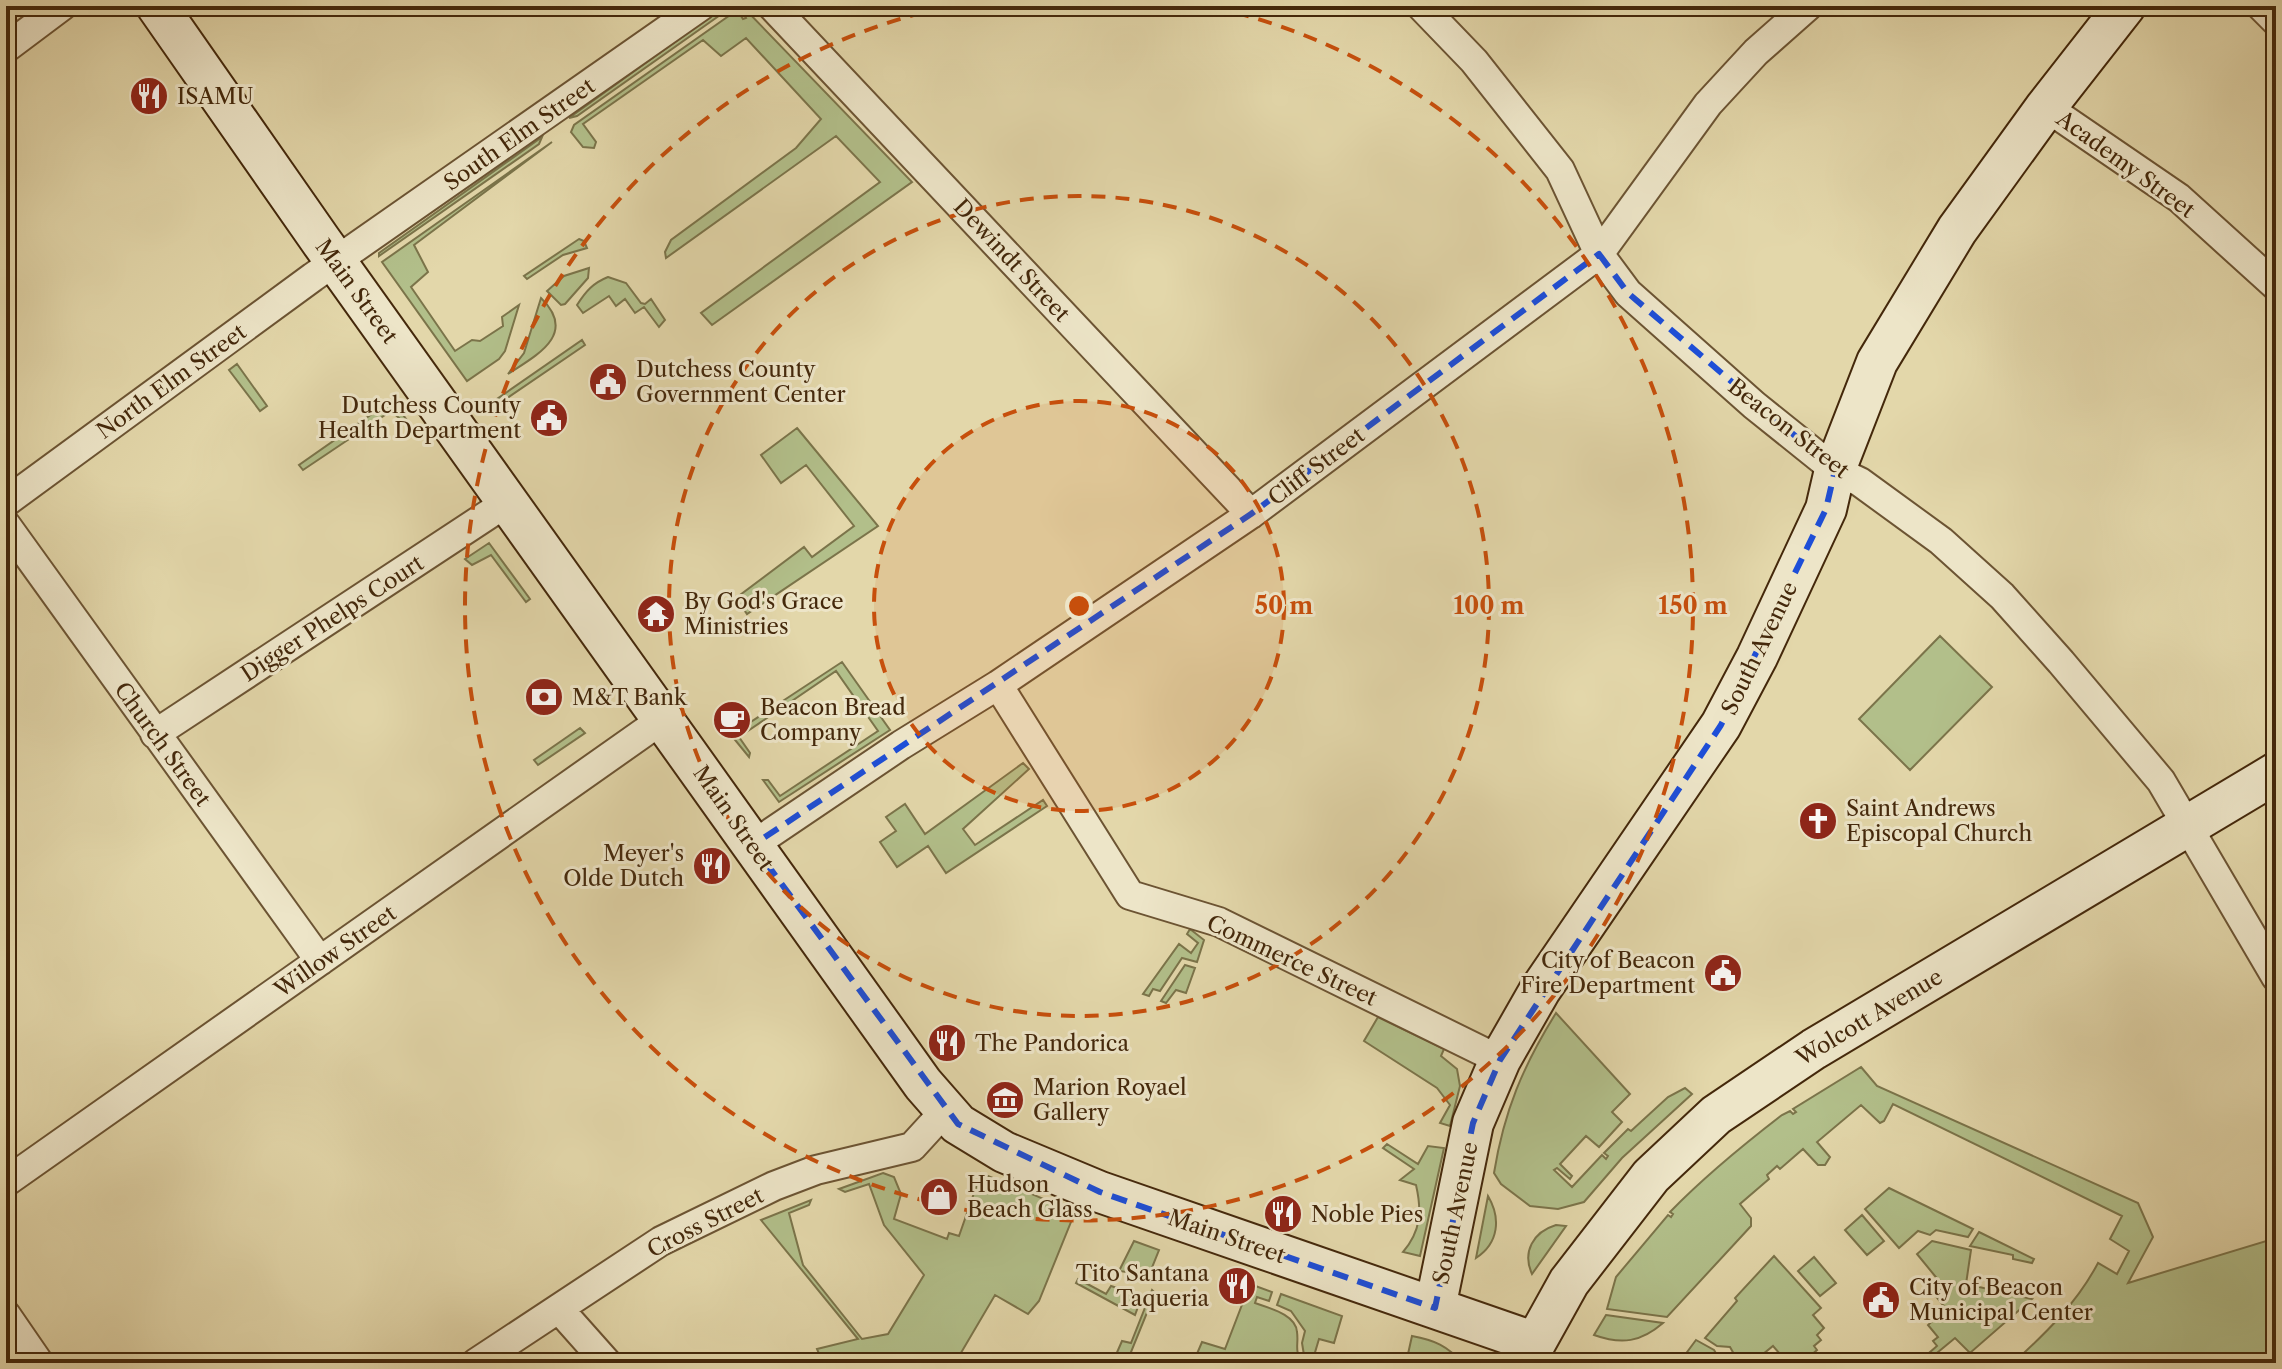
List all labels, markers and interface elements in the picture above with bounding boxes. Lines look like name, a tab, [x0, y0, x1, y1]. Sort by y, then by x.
street label: South Elm Street	[439, 72, 600, 197]
restaurant icon: ISAMU	[128, 75, 170, 117]
place label: ISAMU	[177, 83, 254, 110]
street label: Academy Street	[2050, 105, 2200, 224]
street label: Dewindt Street	[948, 193, 1075, 327]
street label: Main Street	[310, 234, 404, 349]
street label: North Elm Street	[91, 318, 251, 445]
place label: Dutchess County Government Center	[636, 356, 846, 408]
public building icon: Dutchess County Government Center	[587, 361, 629, 403]
street label: Beacon Street	[1723, 373, 1855, 484]
place label: Dutchess County Health Department	[318, 392, 522, 444]
public building icon: Dutchess County Health Department	[528, 397, 570, 439]
street label: Cliff Street	[1263, 421, 1370, 511]
street label: Digger Phelps Court	[236, 549, 429, 687]
street label: South Avenue	[1716, 577, 1803, 719]
place label: By God's Grace Ministries	[684, 588, 844, 640]
text: 50 m	[1255, 591, 1313, 620]
text: 100 m	[1453, 591, 1525, 620]
text: 150 m	[1658, 591, 1728, 620]
centre of rings	[1065, 592, 1093, 620]
temple icon: By God's Grace Ministries	[635, 593, 677, 635]
bank icon: M&T Bank	[523, 676, 565, 718]
street label: Church Street	[109, 677, 217, 812]
place label: M&T Bank	[572, 684, 688, 711]
place label: Beacon Bread Company	[760, 694, 906, 746]
cafe icon: Beacon Bread Company	[711, 699, 753, 741]
street label: Main Street	[687, 760, 780, 876]
place label: Saint Andrews Episcopal Church	[1846, 795, 2032, 847]
church icon: Saint Andrews Episcopal Church	[1797, 800, 1839, 842]
place label: Meyer's Olde Dutch	[563, 840, 684, 892]
restaurant icon: Meyer's Olde Dutch	[691, 845, 733, 887]
street label: Willow Street	[268, 899, 402, 1004]
street label: Commerce Street	[1202, 909, 1381, 1012]
place label: City of Beacon Fire Department	[1520, 947, 1695, 999]
public building icon: City of Beacon Fire Department	[1702, 952, 1744, 994]
street label: Wolcott Avenue	[1790, 963, 1947, 1072]
restaurant icon: The Pandorica	[926, 1022, 968, 1064]
place label: The Pandorica	[975, 1030, 1129, 1057]
place label: Marion Royael Gallery	[1033, 1074, 1187, 1126]
museum icon: Marion Royael Gallery	[984, 1079, 1026, 1121]
street label: South Avenue	[1427, 1139, 1484, 1287]
place label: Hudson Beach Glass	[967, 1171, 1093, 1223]
shop icon: Hudson Beach Glass	[918, 1176, 960, 1218]
street label: Cross Street	[643, 1182, 768, 1263]
restaurant icon: Noble Pies	[1262, 1193, 1304, 1235]
place label: Noble Pies	[1311, 1201, 1423, 1228]
street label: Main Street	[1165, 1204, 1289, 1269]
place label: Tito Santana Taqueria	[1076, 1260, 1209, 1312]
restaurant icon: Tito Santana Taqueria	[1216, 1265, 1258, 1307]
place label: City of Beacon Municipal Center	[1909, 1274, 2093, 1326]
public building icon: City of Beacon Municipal Center	[1860, 1279, 1902, 1321]

